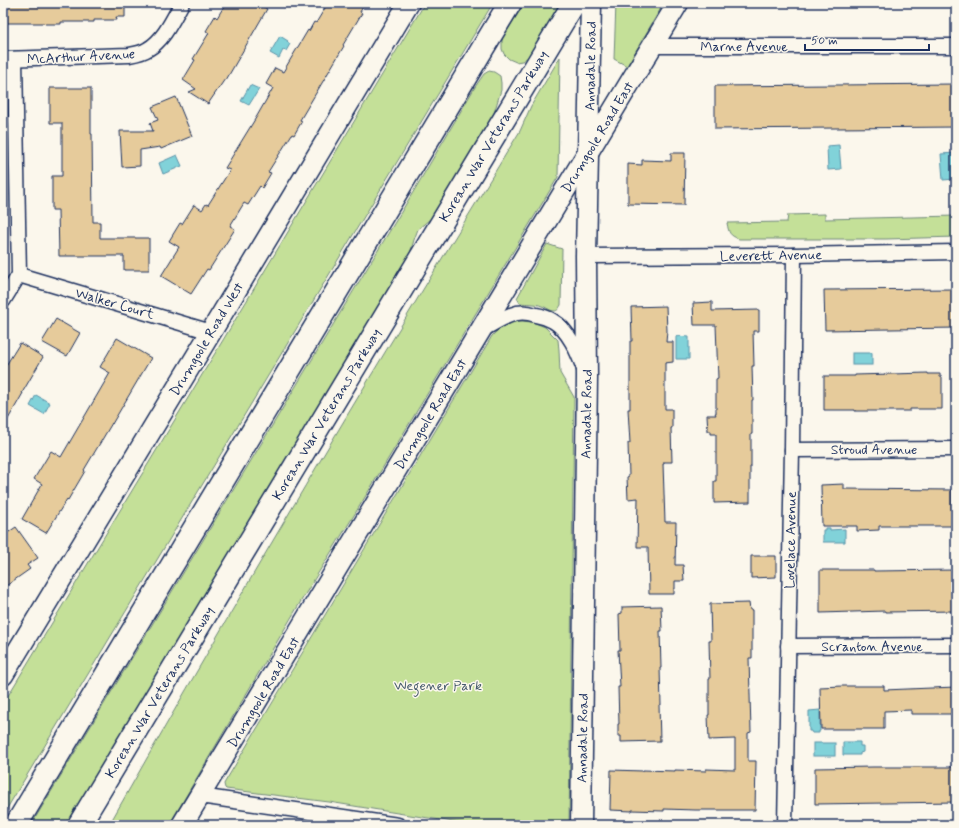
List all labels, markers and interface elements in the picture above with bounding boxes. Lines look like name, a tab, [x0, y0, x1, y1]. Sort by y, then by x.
street label: Annadale Road	[581, 21, 601, 111]
scale bar	[805, 26, 929, 52]
text: 50 m	[811, 33, 838, 49]
street label: Marne Avenue	[700, 38, 788, 56]
street label: McArthur Avenue	[26, 45, 136, 69]
street label: Korean War Veterans Parkway	[435, 47, 552, 226]
street label: Drumgoole Road East	[558, 78, 638, 196]
street label: Leverett Avenue	[720, 246, 822, 266]
street label: Drumgoole Road West	[166, 279, 248, 400]
street label: Walker Court	[73, 284, 157, 324]
street label: Korean War Veterans Parkway	[268, 325, 385, 504]
street label: Drumgoole Road East	[391, 355, 471, 473]
street label: Annadale Road	[577, 369, 597, 459]
street label: Stroud Avenue	[831, 441, 917, 459]
street label: Lovelace Avenue	[781, 491, 801, 589]
street label: Korean War Veterans Parkway	[101, 603, 218, 782]
street label: Drumgoole Road East	[224, 633, 304, 751]
street label: Scranton Avenue	[821, 638, 923, 656]
park label: Wegener Park	[394, 677, 482, 697]
street label: Annadale Road	[573, 693, 593, 783]

